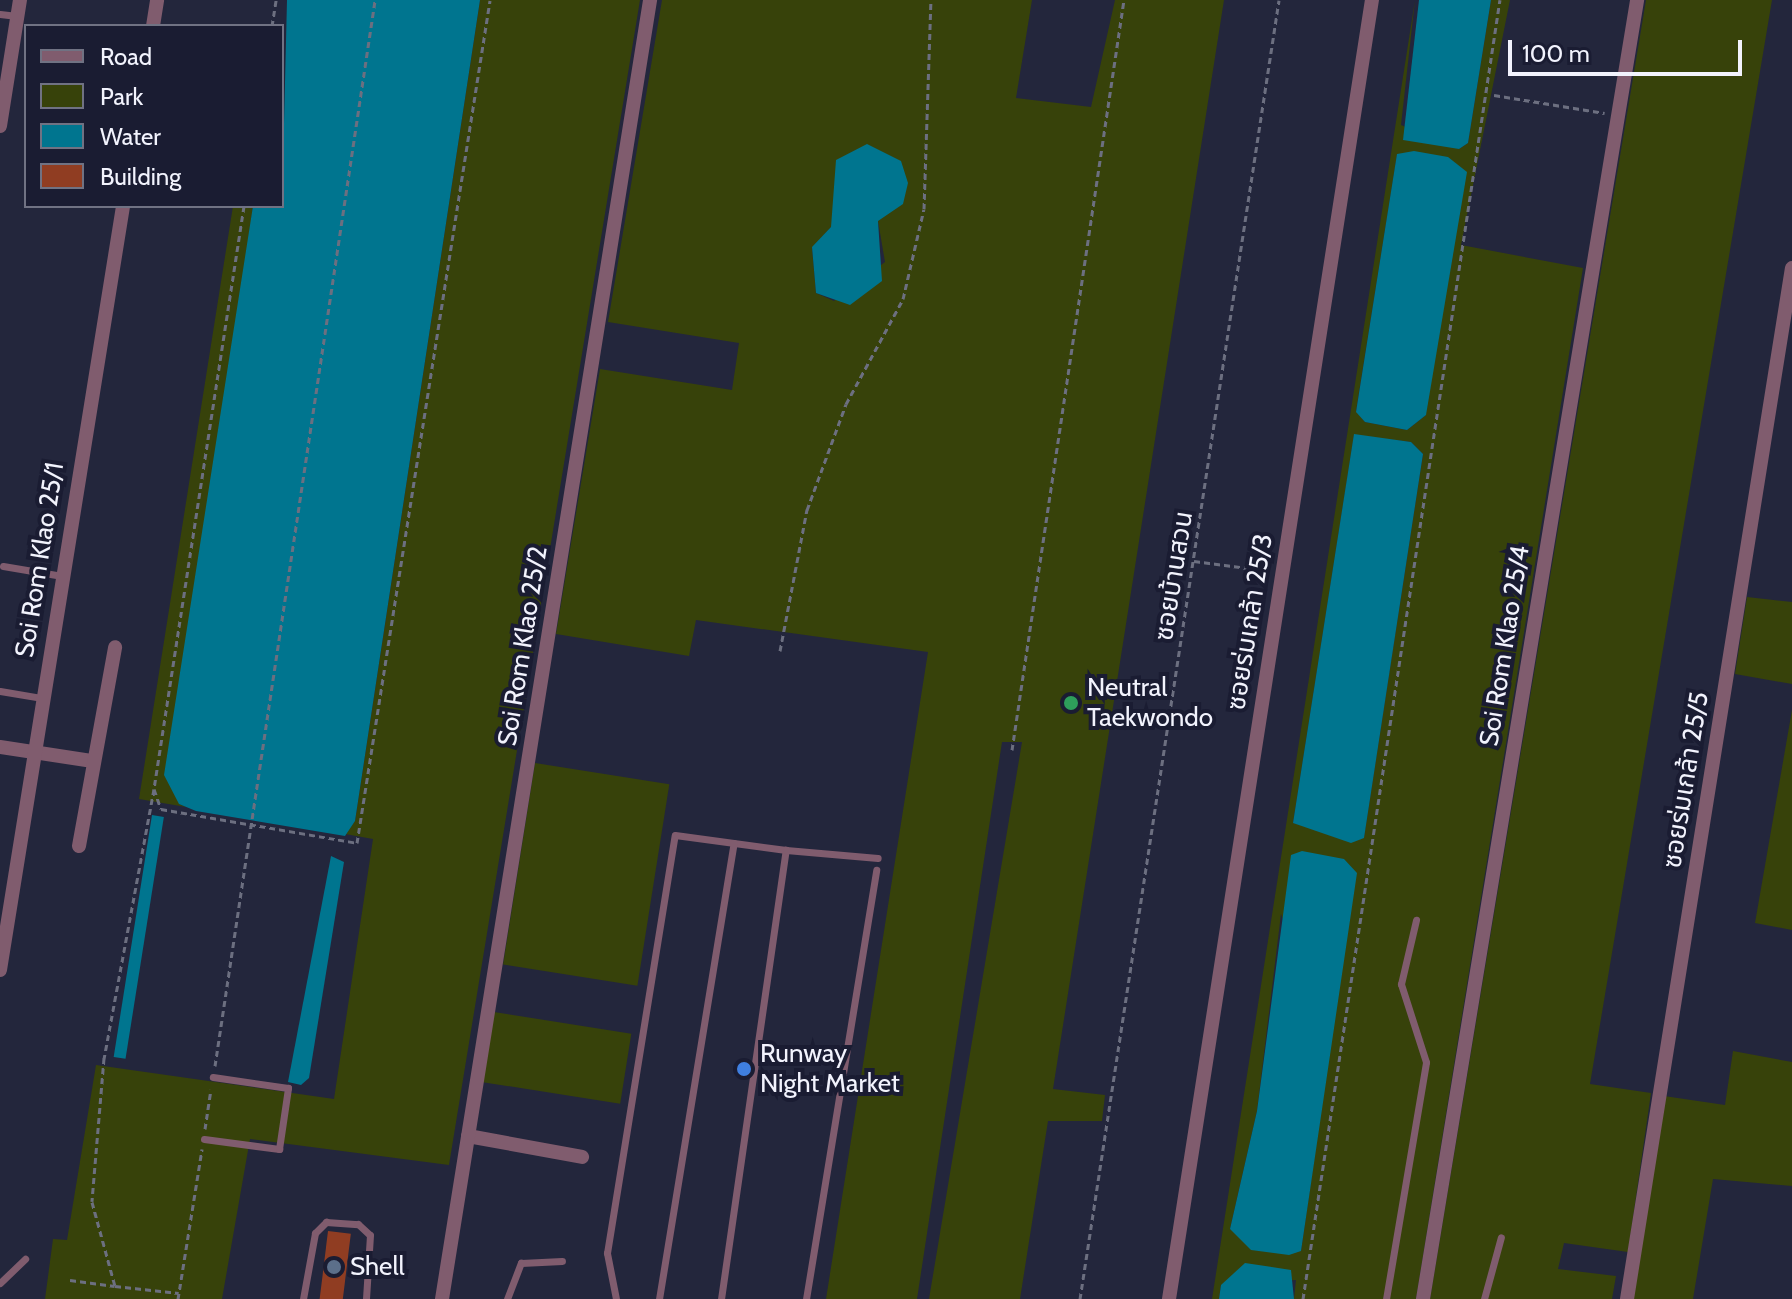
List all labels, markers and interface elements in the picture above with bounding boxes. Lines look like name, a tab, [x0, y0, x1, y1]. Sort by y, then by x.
legend	[24, 24, 284, 208]
scale bar	[1512, 24, 1746, 74]
text: 100 m	[1522, 39, 1590, 68]
text: Road	[100, 42, 152, 71]
text: Park	[100, 82, 143, 111]
text: Water	[100, 122, 161, 151]
text: Building	[100, 162, 181, 191]
street label: Soi Rom Klao 25/1	[9, 460, 71, 660]
street label: ซอยบ้านสวน	[1148, 509, 1200, 643]
street label: ซอยร่มเกล้า 25/3	[1221, 532, 1279, 712]
street label: Soi Rom Klao 25/2	[492, 544, 554, 748]
street label: Soi Rom Klao 25/4	[1474, 544, 1536, 748]
place label: Neutral Taekwondo	[1087, 672, 1213, 734]
street label: ซอยร่มเกล้า 25/5	[1657, 690, 1715, 870]
marker: Neutral Taekwondo	[1062, 694, 1080, 712]
place label: Runway Night Market	[760, 1038, 900, 1100]
marker: Runway Night Market	[735, 1060, 753, 1078]
place label: Shell	[350, 1251, 405, 1283]
marker: Shell	[325, 1258, 343, 1276]

